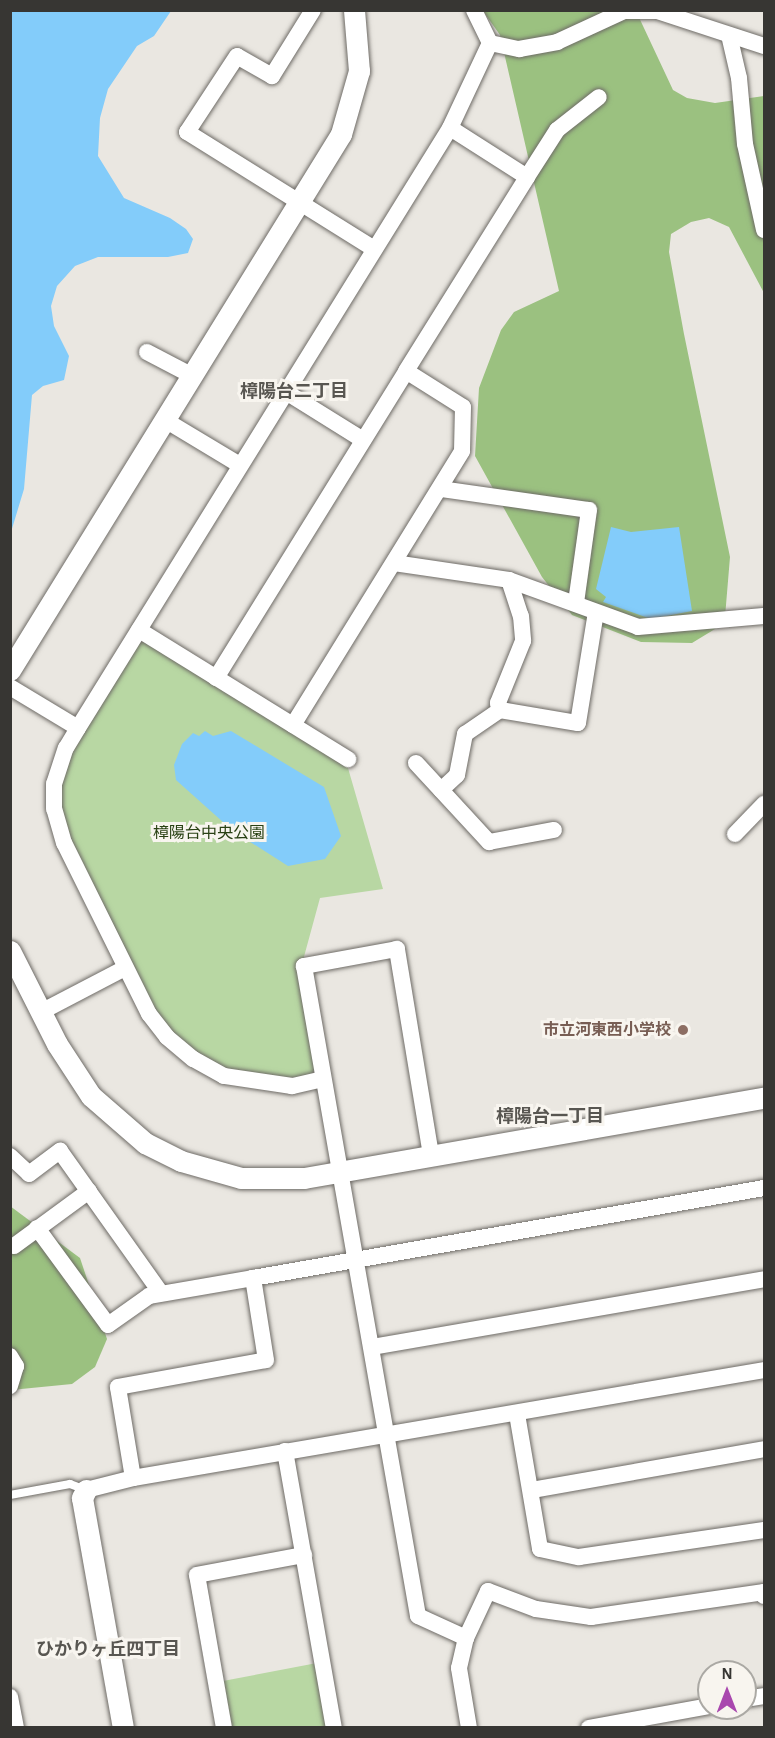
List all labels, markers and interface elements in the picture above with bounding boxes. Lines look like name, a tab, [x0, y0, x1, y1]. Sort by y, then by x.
district label: 樟陽台二丁目	[240, 381, 348, 403]
park label: 樟陽台中央公園	[153, 823, 265, 843]
place label: 市立河東西小学校	[543, 1020, 671, 1040]
marker: 市立河東西小学校	[676, 1023, 690, 1037]
district label: 樟陽台一丁目	[496, 1106, 604, 1128]
district label: ひかりヶ丘四丁目	[36, 1639, 180, 1661]
north arrow	[697, 1660, 757, 1720]
text: N	[721, 1666, 733, 1682]

